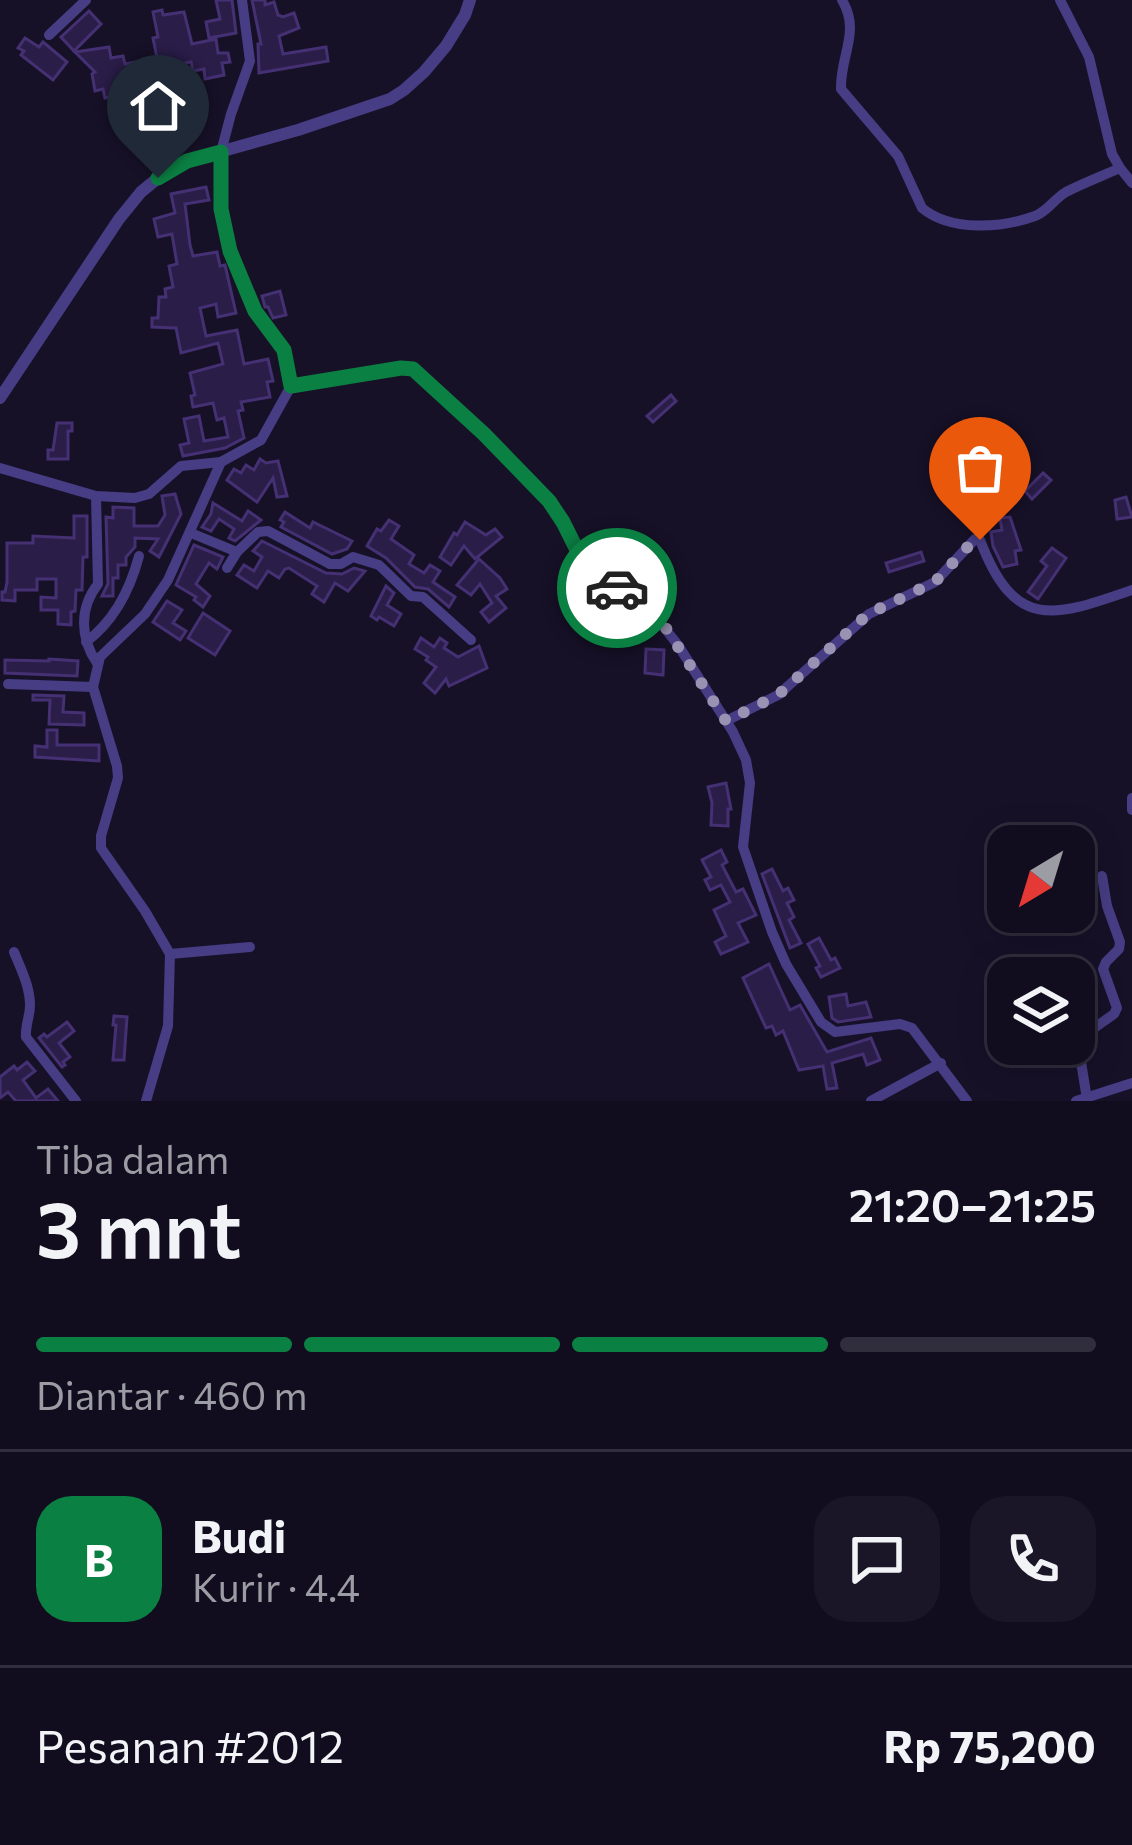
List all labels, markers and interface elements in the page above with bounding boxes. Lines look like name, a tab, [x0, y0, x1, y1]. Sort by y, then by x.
pin	[107, 55, 209, 178]
icon: home	[125, 73, 191, 139]
pin	[929, 417, 1031, 540]
icon: bag	[947, 435, 1013, 501]
courier	[557, 528, 677, 648]
icon: car	[584, 555, 650, 621]
north arrow	[987, 825, 1095, 933]
map controls	[987, 825, 1095, 1065]
button: layers	[987, 957, 1095, 1065]
text: Tiba dalam	[36, 1134, 229, 1182]
text: 21:20–21:25	[849, 1176, 1096, 1231]
text: 3 mnt	[36, 1179, 242, 1274]
text: Diantar · 460 m	[36, 1370, 308, 1418]
button: chat	[814, 1496, 940, 1622]
button: phone	[970, 1496, 1096, 1622]
text: Budi	[192, 1507, 286, 1562]
text: B	[84, 1531, 114, 1586]
text: Kurir · 4.4	[192, 1562, 360, 1610]
text: Pesanan #2012	[36, 1717, 344, 1772]
text: Rp 75,200	[883, 1717, 1096, 1772]

